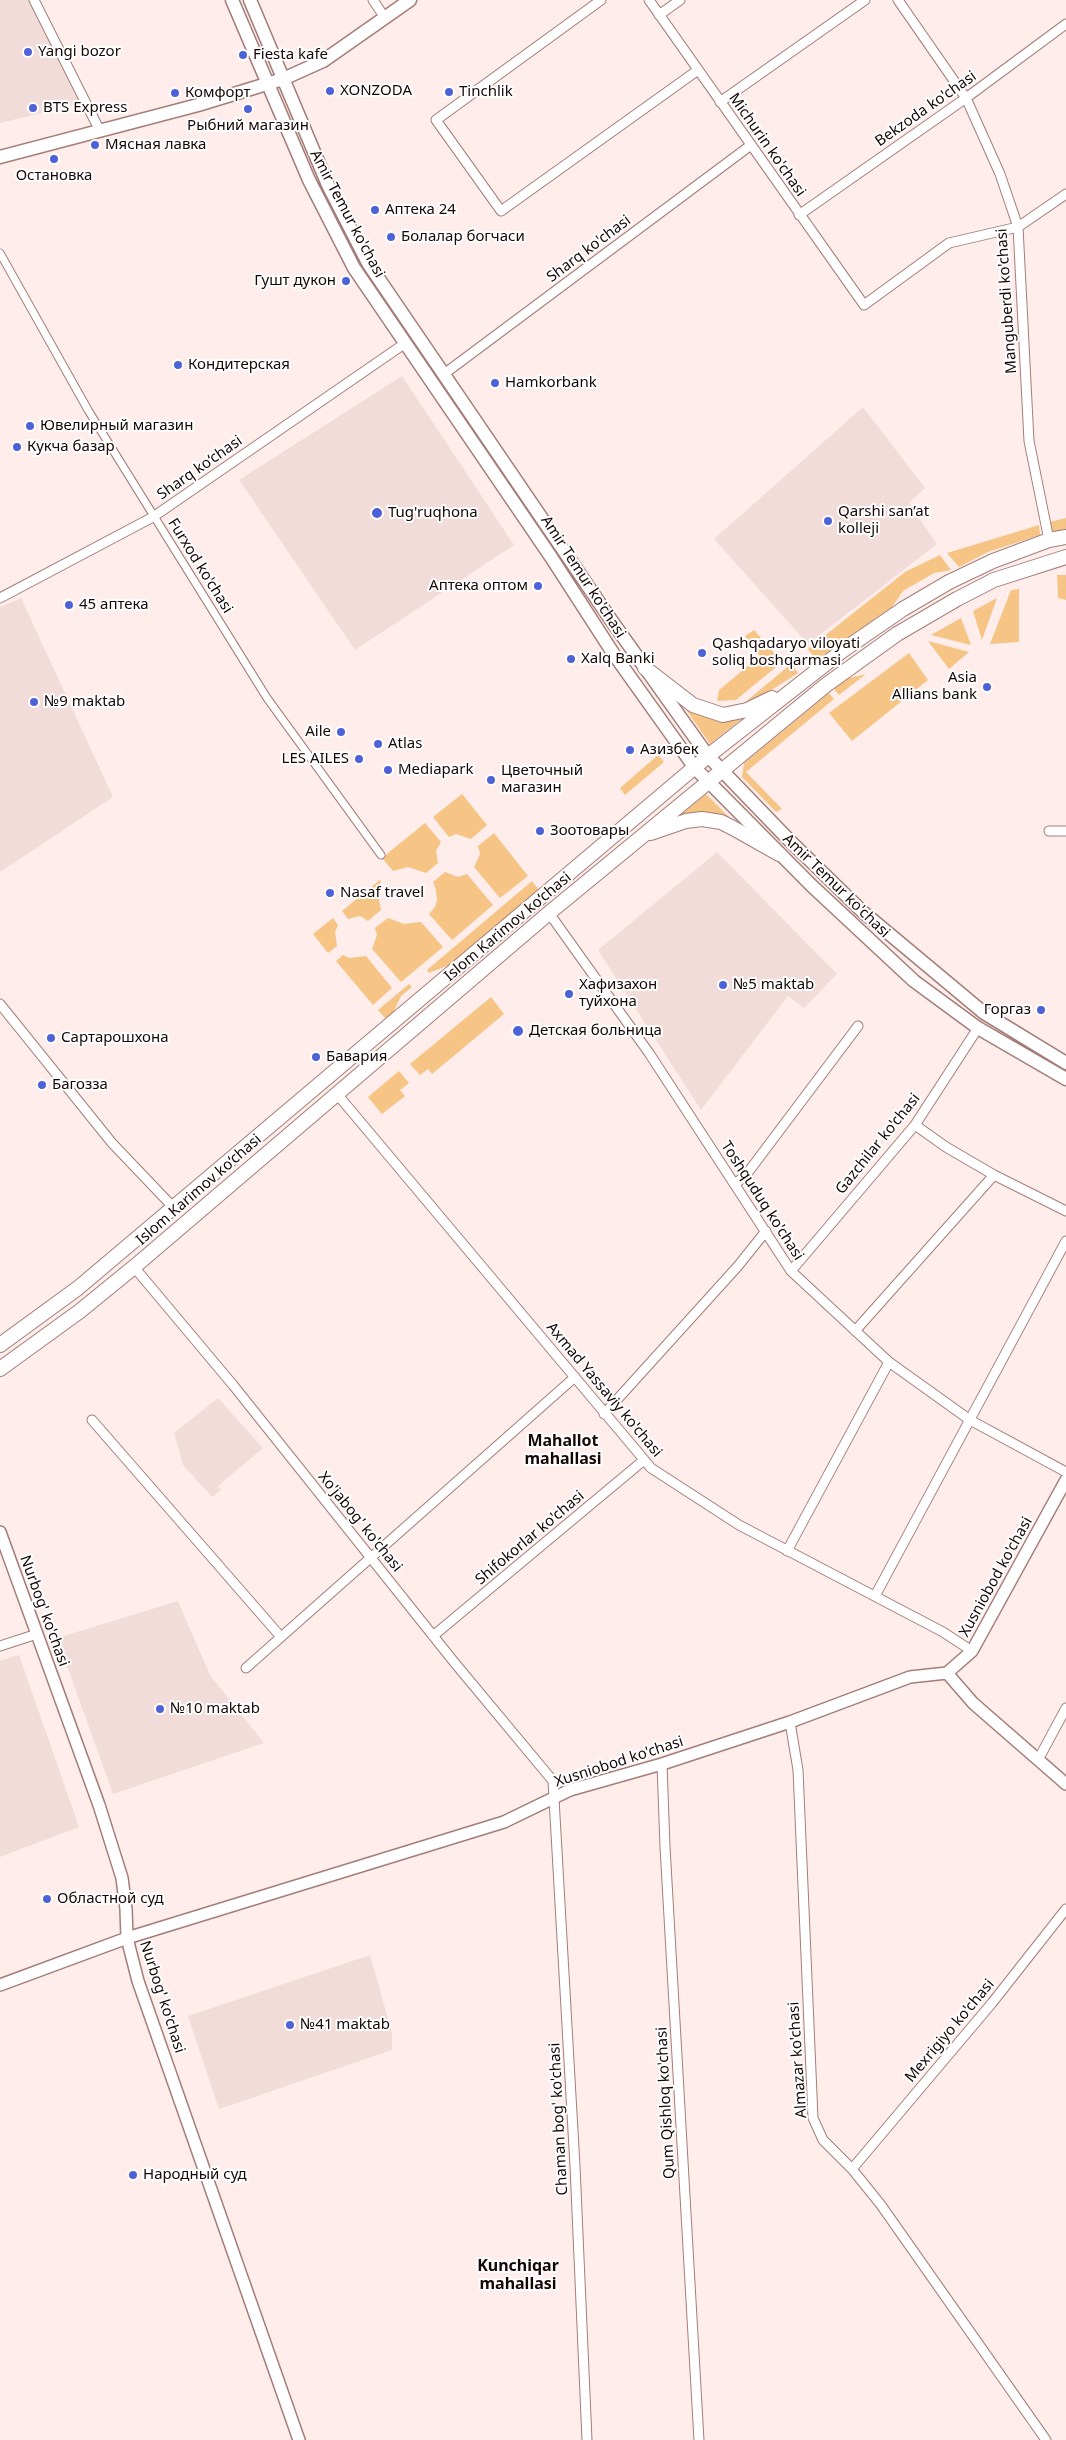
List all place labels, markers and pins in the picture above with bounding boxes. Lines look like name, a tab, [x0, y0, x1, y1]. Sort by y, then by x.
place label: Yangi bozor	[38, 43, 121, 61]
marker: Yangi bozor	[22, 46, 34, 58]
place label: Fiesta kafe	[253, 46, 328, 64]
marker: Fiesta kafe	[237, 49, 249, 61]
place label: XONZODA	[340, 82, 412, 100]
place label: Tinchlik	[459, 83, 513, 101]
place label: Комфорт	[185, 84, 250, 102]
marker: XONZODA	[324, 85, 336, 97]
marker: Tinchlik	[443, 86, 455, 98]
marker: Комфорт	[169, 87, 181, 99]
place label: BTS Express	[43, 99, 127, 117]
marker: BTS Express	[27, 102, 39, 114]
marker: Рыбний магазин	[242, 103, 254, 115]
place label: Рыбний магазин	[187, 117, 309, 135]
place label: Мясная лавка	[105, 136, 206, 154]
marker: Мясная лавка	[89, 139, 101, 151]
marker: Остановка	[48, 153, 60, 165]
place label: Остановка	[16, 167, 92, 185]
place label: Аптека 24	[385, 201, 456, 219]
marker: Аптека 24	[369, 204, 381, 216]
place label: Болалар богчаси	[401, 228, 525, 246]
marker: Болалар богчаси	[385, 231, 397, 243]
place label: Гушт дукон	[254, 272, 336, 290]
marker: Гушт дукон	[340, 275, 352, 287]
place label: Кондитерская	[188, 356, 290, 374]
marker: Кондитерская	[172, 359, 184, 371]
place label: Hamkorbank	[505, 374, 597, 392]
marker: Hamkorbank	[489, 377, 501, 389]
place label: Ювелирный магазин	[40, 417, 193, 435]
marker: Ювелирный магазин	[24, 420, 36, 432]
place label: Кукча базар	[27, 438, 115, 456]
marker: Кукча базар	[11, 441, 23, 453]
place label: Qarshi san’at kolleji	[838, 503, 929, 538]
place label: Tug'ruqhona	[388, 504, 478, 522]
marker: Tug'ruqhona	[370, 506, 384, 520]
marker: Qarshi san’at kolleji	[822, 515, 834, 527]
place label: Аптека оптом	[429, 577, 528, 595]
marker: Аптека оптом	[532, 580, 544, 592]
place label: 45 аптека	[79, 596, 149, 614]
marker: 45 аптека	[63, 599, 75, 611]
place label: Qashqadaryo viloyati soliq boshqarmasi	[712, 635, 860, 670]
marker: Qashqadaryo viloyati soliq boshqarmasi	[696, 647, 708, 659]
place label: Xalq Banki	[581, 650, 655, 668]
marker: Xalq Banki	[565, 653, 577, 665]
place label: Asia Allians bank	[892, 669, 977, 704]
marker: Asia Allians bank	[981, 681, 993, 693]
place label: №9 maktab	[44, 693, 125, 711]
marker: №9 maktab	[28, 696, 40, 708]
place label: Aile	[305, 723, 331, 741]
marker: Aile	[335, 726, 347, 738]
place label: Atlas	[388, 735, 422, 753]
marker: Atlas	[372, 738, 384, 750]
place label: Азизбек	[640, 741, 699, 759]
marker: Азизбек	[624, 744, 636, 756]
place label: LES AILES	[282, 750, 349, 768]
marker: LES AILES	[353, 753, 365, 765]
place label: Mediapark	[398, 761, 473, 779]
place label: Цветочный магазин	[501, 762, 583, 797]
marker: Mediapark	[382, 764, 394, 776]
marker: Цветочный магазин	[485, 774, 497, 786]
place label: Зоотовары	[550, 822, 629, 840]
marker: Зоотовары	[534, 825, 546, 837]
place label: Nasaf travel	[340, 884, 424, 902]
marker: Nasaf travel	[324, 887, 336, 899]
place label: Хафизахон туйхона	[579, 976, 657, 1011]
place label: №5 maktab	[733, 976, 814, 994]
marker: №5 maktab	[717, 979, 729, 991]
marker: Хафизахон туйхона	[563, 988, 575, 1000]
place label: Горгаз	[984, 1001, 1031, 1019]
marker: Горгаз	[1035, 1004, 1047, 1016]
place label: Детская больница	[529, 1022, 662, 1040]
marker: Детская больница	[511, 1024, 525, 1038]
place label: Сартарошхона	[61, 1029, 168, 1047]
marker: Сартарошхона	[45, 1032, 57, 1044]
place label: Бавария	[326, 1048, 387, 1066]
marker: Бавария	[310, 1051, 322, 1063]
place label: Багозза	[52, 1076, 108, 1094]
marker: Багозза	[36, 1079, 48, 1091]
place label: №10 maktab	[170, 1700, 260, 1718]
marker: №10 maktab	[154, 1703, 166, 1715]
place label: Областной суд	[57, 1890, 164, 1908]
marker: Областной суд	[41, 1893, 53, 1905]
place label: №41 maktab	[300, 2016, 390, 2034]
marker: №41 maktab	[284, 2019, 296, 2031]
place label: Народный суд	[143, 2166, 247, 2184]
marker: Народный суд	[127, 2169, 139, 2181]

